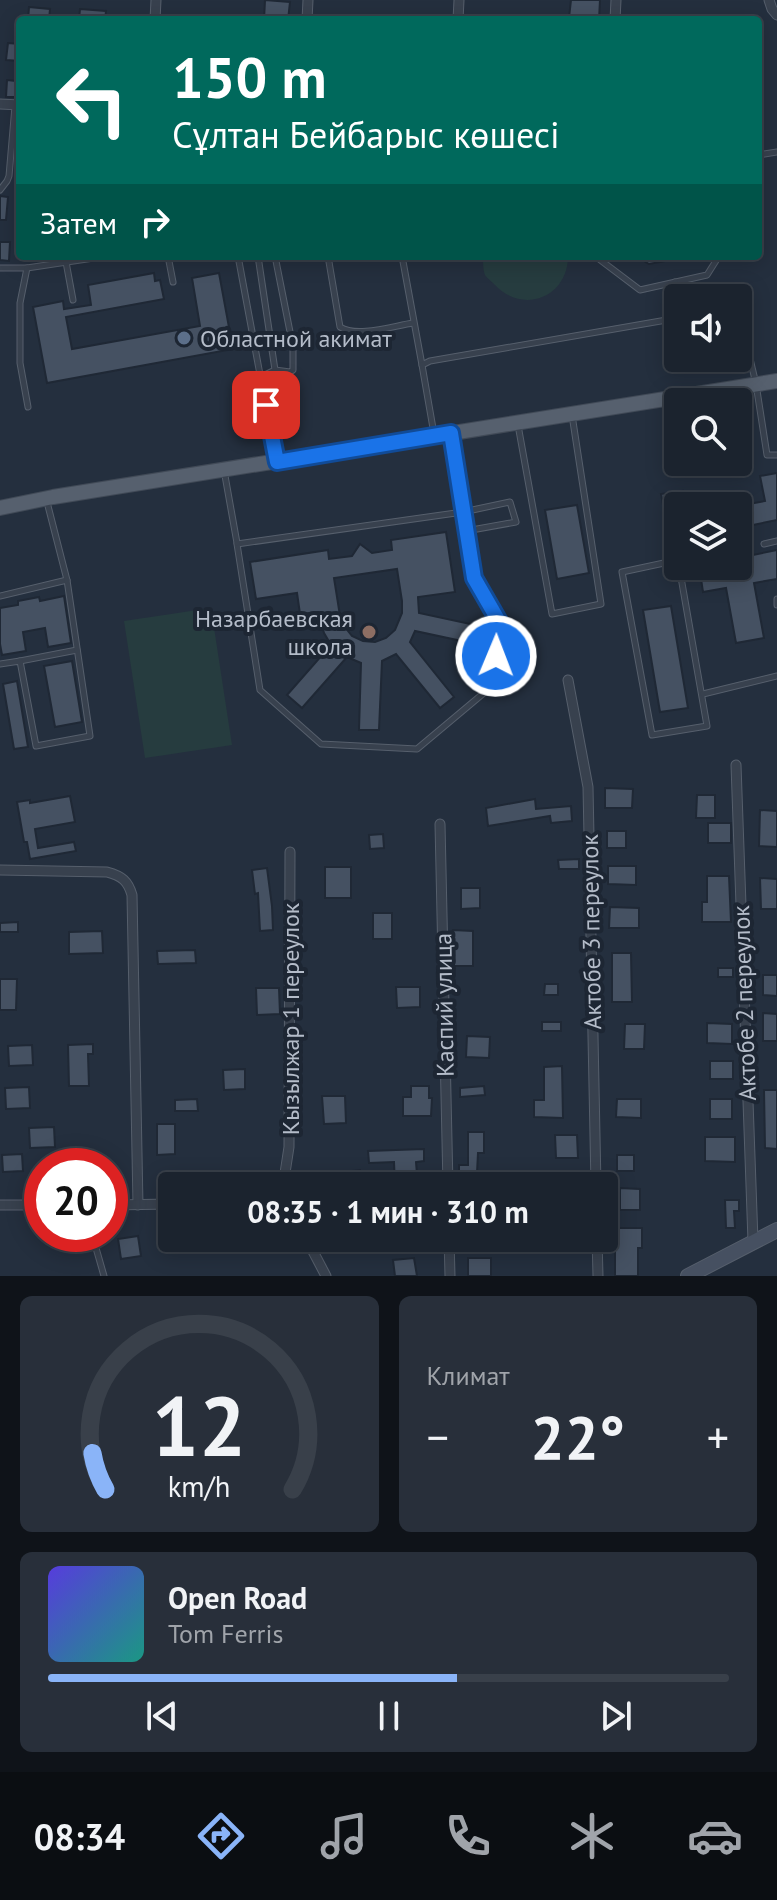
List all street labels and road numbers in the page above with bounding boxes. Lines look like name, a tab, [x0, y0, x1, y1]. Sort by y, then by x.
street label: Актобе 3 переулок	[574, 833, 608, 1030]
street label: Кызылжар 1 переулок	[275, 902, 306, 1135]
street label: Актобе 2 переулок	[725, 904, 763, 1101]
street label: Каспий улица	[427, 933, 461, 1077]

